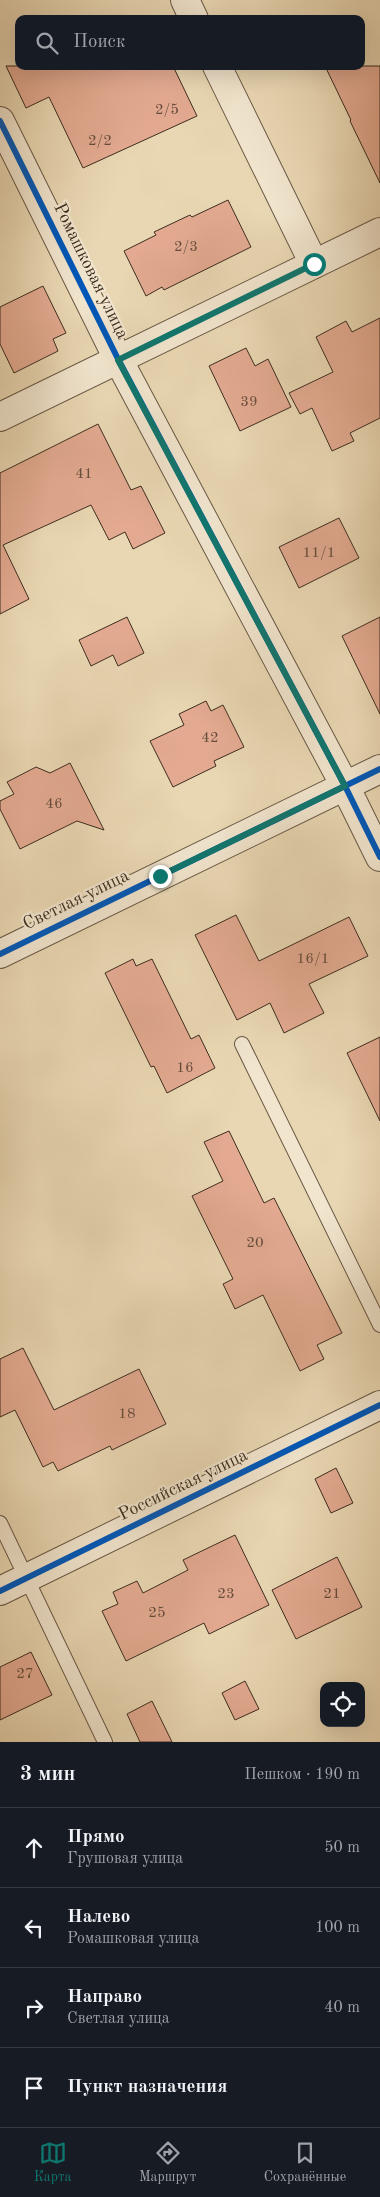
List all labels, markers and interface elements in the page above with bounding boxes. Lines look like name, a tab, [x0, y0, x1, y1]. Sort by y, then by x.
search box	[15, 15, 365, 70]
icon: search	[33, 29, 61, 57]
text: Поиск	[73, 33, 125, 52]
house number: 2/5	[155, 103, 179, 118]
house number: 2/2	[88, 134, 112, 149]
street label: Ромашковая улица	[50, 200, 132, 342]
house number: 2/3	[174, 240, 198, 255]
route start	[303, 253, 326, 276]
house number: 39	[240, 395, 258, 410]
house number: 41	[75, 467, 93, 482]
house number: 11/1	[303, 546, 335, 561]
house number: 42	[201, 731, 219, 746]
house number: 46	[45, 797, 63, 812]
route end	[149, 865, 172, 888]
street label: Светлая улица	[20, 867, 132, 933]
house number: 16/1	[297, 952, 329, 967]
house number: 16	[176, 1061, 194, 1076]
house number: 20	[246, 1236, 264, 1251]
house number: 18	[118, 1407, 136, 1422]
street label: Российская улица	[115, 1446, 251, 1524]
house number: 23	[217, 1587, 235, 1602]
house number: 21	[323, 1587, 341, 1602]
house number: 25	[148, 1606, 166, 1621]
house number: 27	[16, 1667, 34, 1682]
map controls	[320, 1682, 365, 1727]
button: locate	[320, 1682, 365, 1727]
text: 3 мин	[20, 1764, 75, 1785]
text: Пешком · 190 m	[244, 1767, 360, 1783]
text: Прямо	[67, 1828, 125, 1847]
icon: ahead	[20, 1834, 48, 1862]
text: 50 m	[324, 1840, 360, 1856]
text: Грушовая улица	[67, 1851, 183, 1867]
text: Налево	[67, 1908, 130, 1927]
icon: left	[20, 1914, 48, 1942]
text: 100 m	[315, 1920, 360, 1936]
text: Ромашковая улица	[67, 1931, 200, 1947]
text: Направо	[67, 1988, 142, 2007]
icon: right	[20, 1994, 48, 2022]
text: 40 m	[324, 2000, 360, 2016]
text: Светлая улица	[67, 2011, 170, 2027]
icon: arrive	[20, 2074, 48, 2102]
text: Пункт назначения	[67, 2078, 227, 2097]
tab: Карта	[34, 2139, 72, 2186]
tab: Маршрут	[139, 2139, 196, 2186]
tab: Сохранённые	[264, 2139, 346, 2186]

